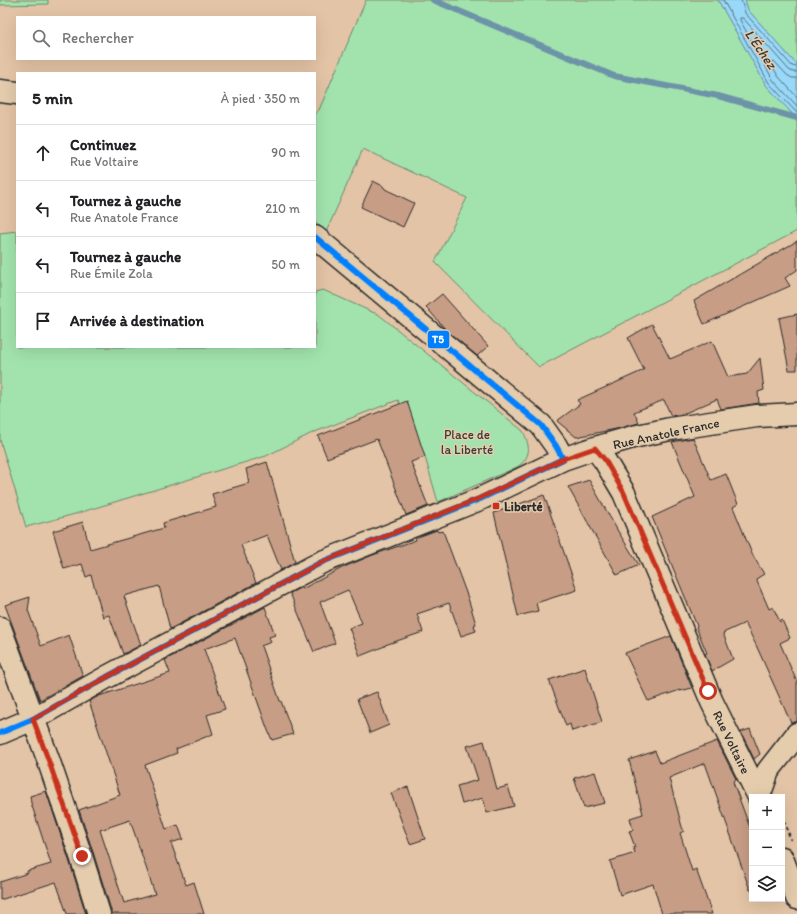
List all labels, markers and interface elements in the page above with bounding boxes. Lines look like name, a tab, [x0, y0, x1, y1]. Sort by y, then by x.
search box	[16, 16, 316, 60]
water label: L'Échez	[741, 26, 781, 74]
icon: search	[30, 27, 52, 49]
text: Rechercher	[62, 29, 134, 47]
text: 5 min	[32, 88, 72, 108]
text: À pied · 350 m	[221, 91, 300, 106]
text: Continuez	[70, 136, 136, 154]
icon: ahead	[32, 142, 54, 164]
text: 90 m	[271, 145, 300, 160]
text: Rue Voltaire	[70, 154, 138, 169]
text: Tournez à gauche	[70, 192, 181, 210]
icon: left	[32, 198, 54, 220]
text: 210 m	[265, 201, 300, 216]
text: Rue Anatole France	[70, 210, 179, 225]
text: Tournez à gauche	[70, 248, 181, 266]
icon: left	[32, 254, 54, 276]
text: 50 m	[271, 257, 300, 272]
text: Rue Émile Zola	[70, 266, 153, 281]
icon: arrive	[32, 310, 54, 332]
text: Arrivée à destination	[70, 312, 204, 330]
line badge: T5	[427, 330, 450, 349]
text: T5	[431, 333, 444, 346]
street label: Rue Anatole France	[611, 415, 721, 452]
park label: Place de la Liberté	[441, 427, 493, 457]
place label: Liberté	[504, 499, 543, 514]
marker: Liberté	[491, 501, 501, 511]
route start	[699, 682, 717, 700]
street label: Rue Voltaire	[710, 708, 753, 776]
map controls	[749, 794, 785, 902]
button: +	[749, 794, 785, 830]
button: −	[749, 830, 785, 866]
route end	[73, 847, 91, 865]
button: layers	[749, 866, 785, 902]

